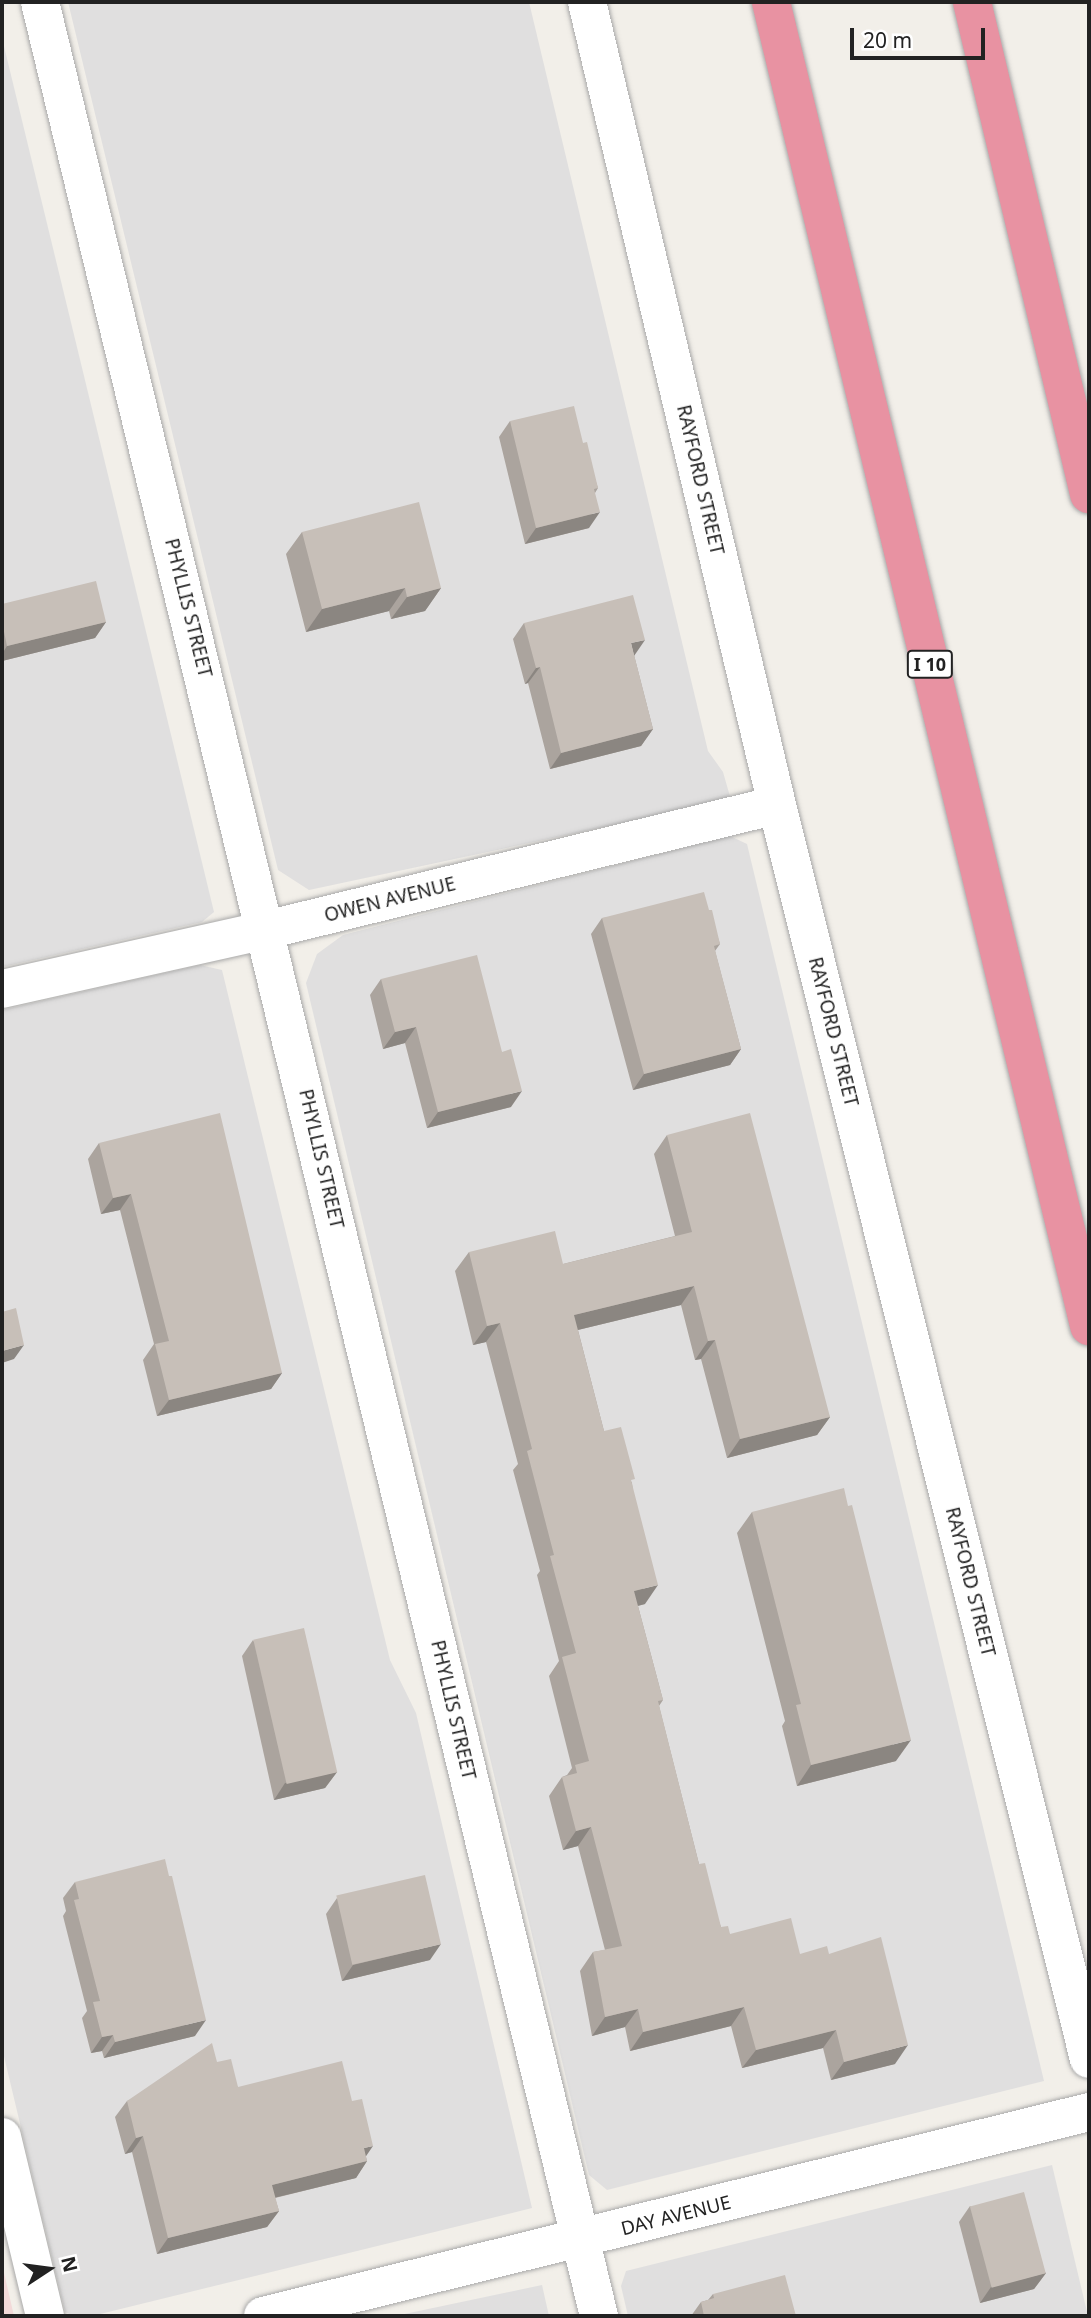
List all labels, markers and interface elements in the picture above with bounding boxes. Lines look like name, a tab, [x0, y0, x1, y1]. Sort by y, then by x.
scale bar	[853, 14, 988, 58]
text: 20 m	[863, 26, 912, 54]
street label: RAYFORD STREET	[672, 403, 728, 557]
street label: PHYLLIS STREET	[160, 536, 216, 680]
road number: I 10	[906, 650, 954, 678]
street label: OWEN AVENUE	[322, 873, 458, 927]
street label: RAYFORD STREET	[803, 955, 863, 1109]
street label: PHYLLIS STREET	[294, 1087, 348, 1231]
street label: RAYFORD STREET	[940, 1505, 1000, 1659]
street label: PHYLLIS STREET	[426, 1638, 480, 1782]
street label: DAY AVENUE	[619, 2191, 733, 2241]
north arrow	[14, 2234, 84, 2304]
text: N	[55, 2254, 84, 2275]

